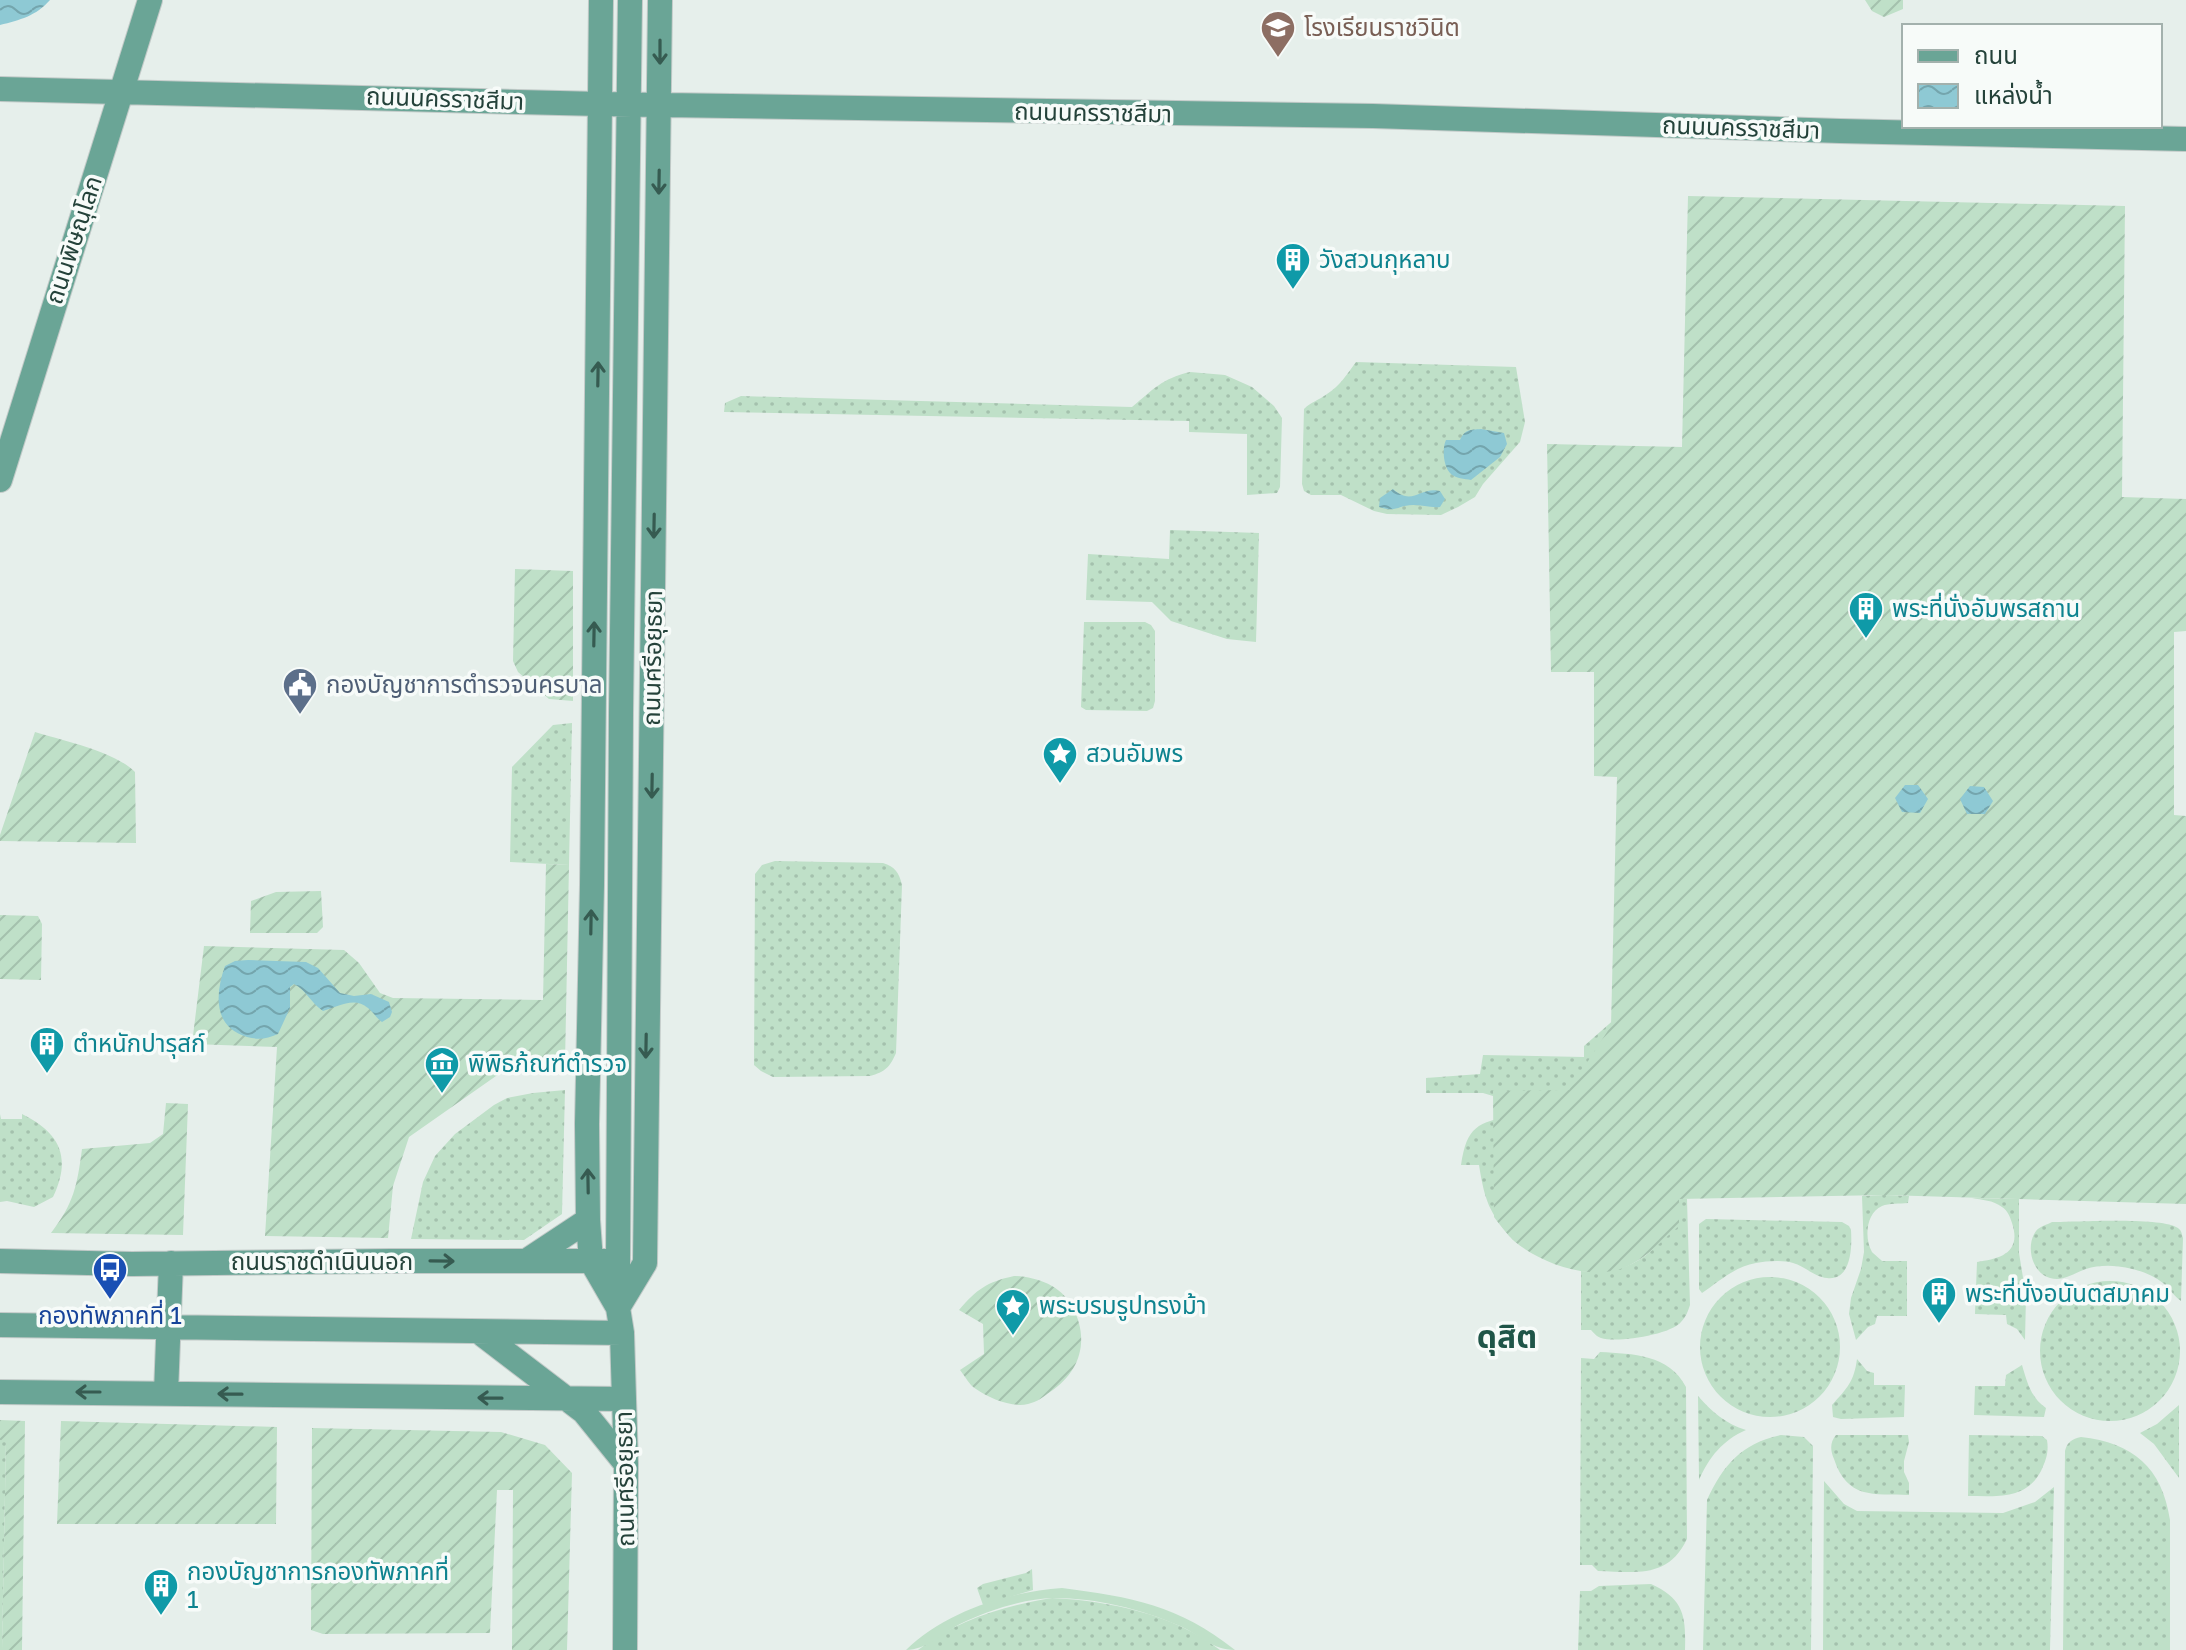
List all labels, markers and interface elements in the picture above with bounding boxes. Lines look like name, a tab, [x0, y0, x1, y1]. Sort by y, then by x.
school or university icon: โรงเรียนราชวินิต	[1259, 9, 1297, 59]
place label: โรงเรียนราชวินิต	[1304, 12, 1460, 41]
legend	[1902, 24, 2162, 128]
one-way arrow	[652, 38, 668, 65]
text: ถนน	[1974, 40, 2018, 69]
text: แหล่งน้ำ	[1974, 79, 2053, 109]
street label: ถนนนครราชสีมา	[366, 80, 524, 115]
street label: ถนนนครราชสีมา	[1014, 96, 1172, 127]
street label: ถนนนครราชสีมา	[1662, 109, 1820, 144]
one-way arrow	[651, 168, 667, 195]
street label: ถนนพิษณุโลก	[38, 172, 109, 308]
building icon: วังสวนกุหลาบ	[1274, 241, 1312, 291]
place label: วังสวนกุหลาบ	[1319, 244, 1450, 275]
one-way arrow	[590, 361, 606, 388]
one-way arrow	[647, 512, 662, 539]
street label: ถนนศรีอยุธยา	[636, 590, 669, 726]
building icon: พระที่นั่งอัมพรสถาน	[1847, 590, 1885, 640]
place label: พระที่นั่งอัมพรสถาน	[1892, 592, 2080, 622]
one-way arrow	[586, 621, 602, 648]
public building icon: กองบัญชาการตำรวจนครบาล	[281, 666, 319, 716]
place label: กองบัญชาการตำรวจนครบาล	[326, 669, 603, 698]
place icon: สวนอัมพร	[1041, 735, 1079, 785]
place label: สวนอัมพร	[1086, 738, 1183, 767]
one-way arrow	[644, 772, 660, 799]
one-way arrow	[584, 909, 599, 936]
building icon: ตำหนักปารุสก์	[28, 1025, 66, 1075]
place label: ตำหนักปารุสก์	[73, 1028, 205, 1059]
one-way arrow	[639, 1032, 654, 1059]
museum icon: พิพิธภ้ณฑ์ตำรวจ	[423, 1045, 461, 1095]
place label: พิพิธภ้ณฑ์ตำรวจ	[468, 1048, 627, 1077]
one-way arrow	[580, 1168, 596, 1195]
street label: ถนนราชดำเนินนอก	[231, 1246, 413, 1275]
bus stop icon: กองทัพภาคที่ 1	[91, 1251, 129, 1301]
one-way arrow	[428, 1253, 455, 1269]
building icon: พระที่นั่งอนันตสมาคม	[1920, 1275, 1958, 1325]
place label: พระที่นั่งอนันตสมาคม	[1965, 1277, 2170, 1307]
place icon: พระบรมรูปทรงม้า	[994, 1287, 1032, 1337]
place label: พระบรมรูปทรงม้า	[1039, 1290, 1206, 1321]
place label: กองทัพภาคที่ 1	[38, 1299, 182, 1329]
district label: ดุสิต	[1477, 1317, 1537, 1356]
one-way arrow	[75, 1385, 102, 1400]
one-way arrow	[217, 1386, 244, 1402]
one-way arrow	[477, 1390, 504, 1406]
street label: ถนนศรีอยุธยา	[608, 1411, 641, 1547]
place label: กองบัญชาการกองทัพภาคที่ 1	[187, 1555, 449, 1613]
building icon: กองบัญชาการกองทัพภาคที่ 1	[142, 1567, 180, 1617]

